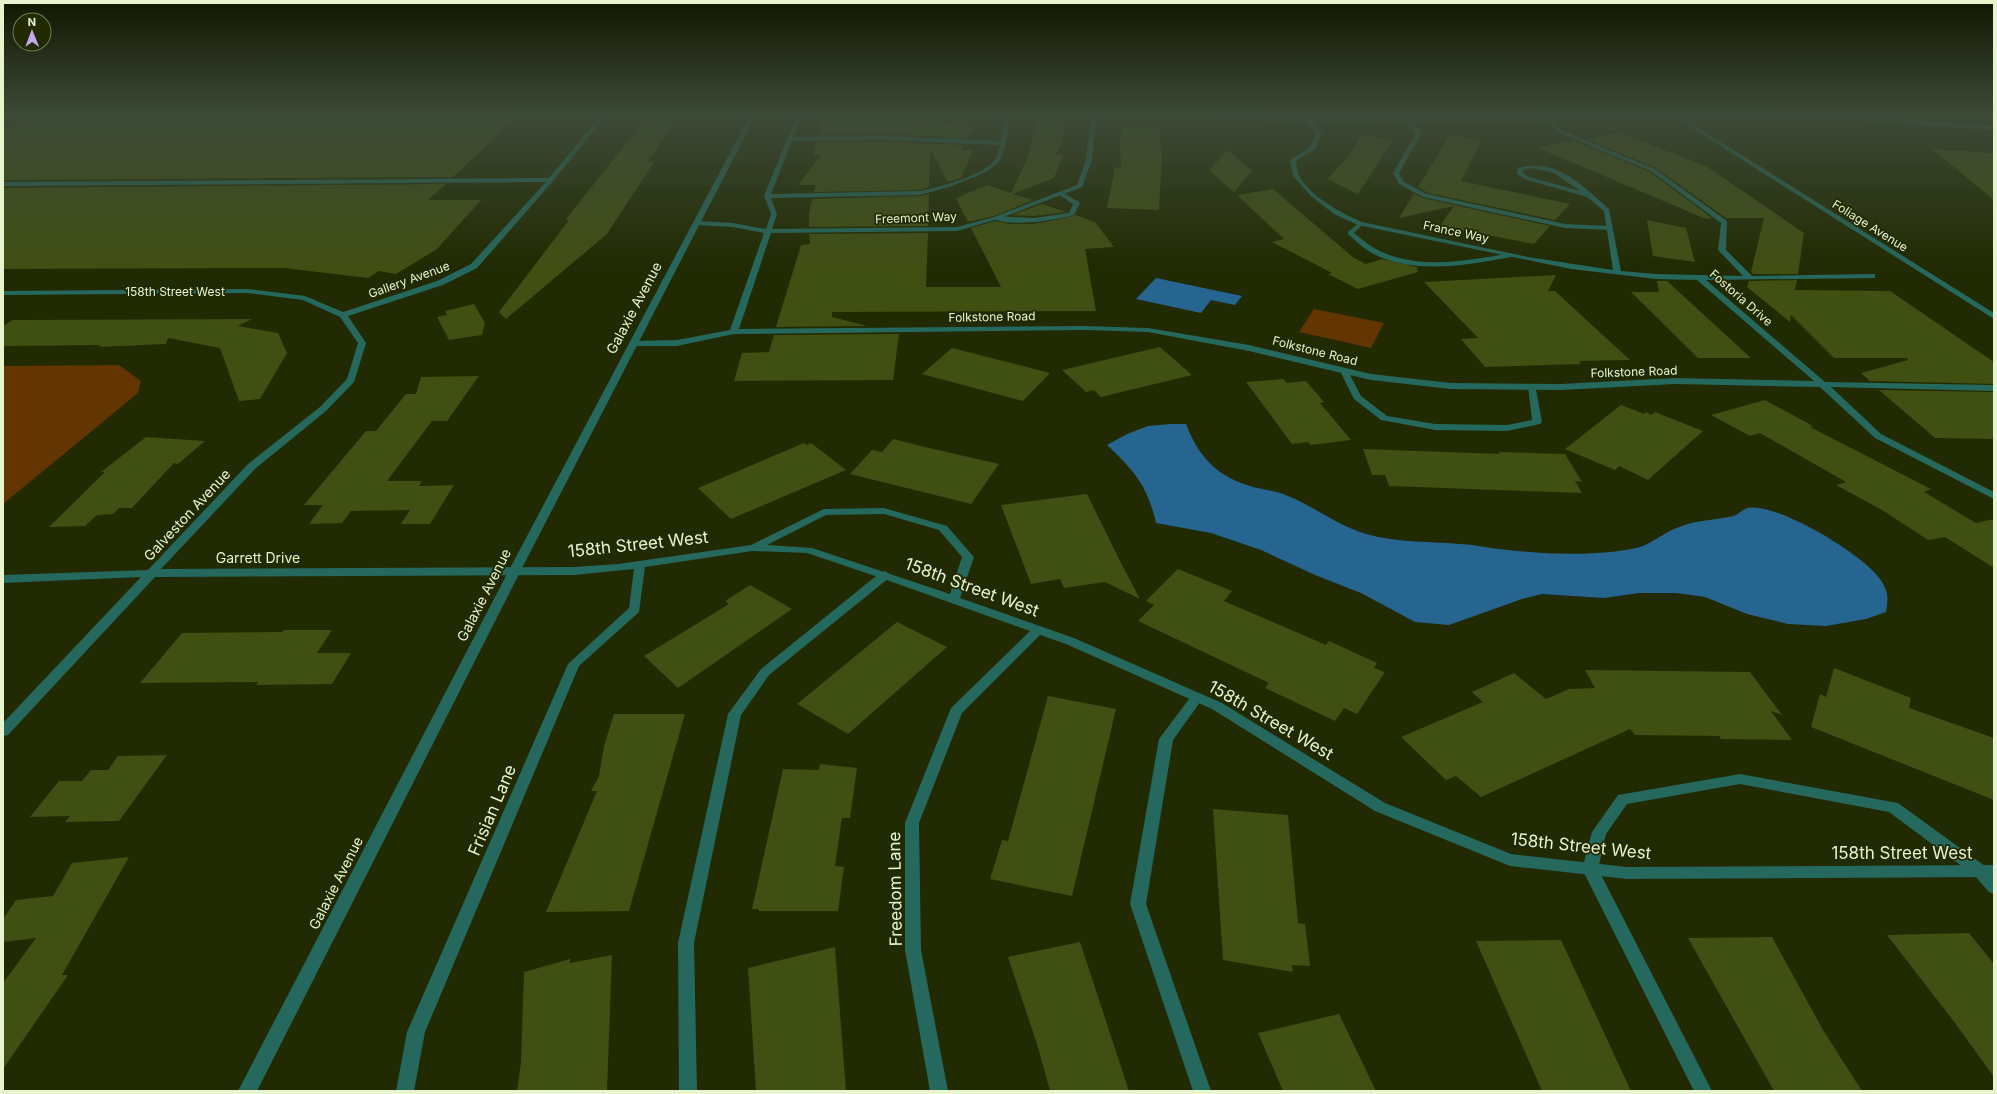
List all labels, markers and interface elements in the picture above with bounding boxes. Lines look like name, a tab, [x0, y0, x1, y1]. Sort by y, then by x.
north arrow	[12, 12, 52, 52]
text: N	[28, 15, 36, 29]
street label: Foliage Avenue	[1830, 196, 1911, 255]
street label: Freemont Way	[875, 209, 957, 226]
street label: France Way	[1422, 217, 1491, 246]
street label: Gallery Avenue	[366, 258, 452, 301]
street label: Galaxie Avenue	[602, 259, 665, 357]
street label: Fostoria Drive	[1707, 266, 1776, 329]
street label: 158th Street West	[125, 284, 225, 299]
street label: Folkstone Road	[948, 308, 1036, 325]
street label: Folkstone Road	[1271, 333, 1359, 368]
street label: Folkstone Road	[1590, 362, 1678, 381]
street label: Galveston Avenue	[140, 465, 233, 564]
street label: 158th Street West	[567, 527, 710, 561]
street label: Galaxie Avenue	[453, 546, 514, 644]
street label: Garrett Drive	[216, 549, 300, 566]
street label: 158th Street West	[902, 553, 1042, 621]
street label: 158th Street West	[1205, 676, 1338, 764]
street label: Frisian Lane	[464, 761, 520, 859]
street label: 158th Street West	[1510, 829, 1653, 863]
street label: Freedom Lane	[884, 831, 906, 947]
street label: Galaxie Avenue	[305, 834, 366, 932]
street label: 158th Street West	[1831, 843, 1973, 863]

